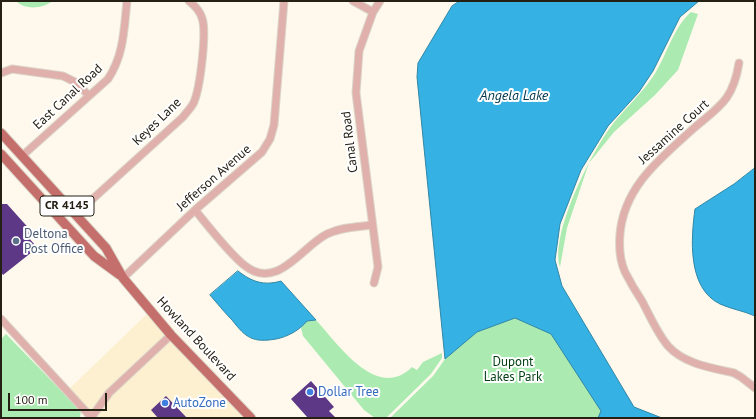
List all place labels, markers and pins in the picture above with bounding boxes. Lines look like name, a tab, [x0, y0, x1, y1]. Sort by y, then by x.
place label: Deltona Post Office	[24, 226, 83, 257]
marker: Deltona Post Office	[11, 236, 21, 246]
place label: Dollar Tree	[318, 384, 379, 400]
marker: Dollar Tree	[305, 387, 315, 397]
place label: AutoZone	[173, 395, 226, 411]
marker: AutoZone	[160, 398, 170, 408]

